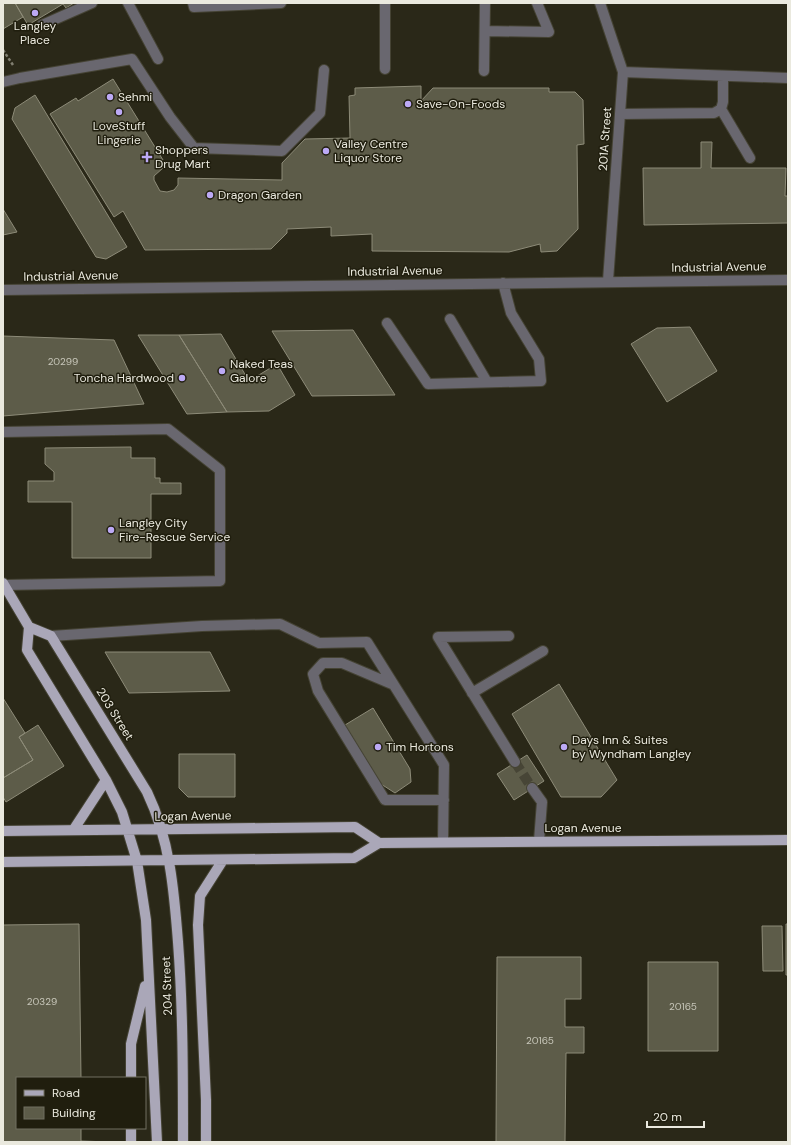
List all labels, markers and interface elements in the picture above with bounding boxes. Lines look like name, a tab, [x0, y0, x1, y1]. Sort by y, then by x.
marker: Langley Place	[30, 8, 40, 18]
place label: Langley Place	[14, 18, 57, 48]
place label: Sehmi	[118, 89, 152, 105]
marker: Sehmi	[105, 92, 115, 102]
place label: Save-On-Foods	[416, 96, 505, 112]
marker: Save-On-Foods	[403, 99, 413, 109]
street label: 201A Street	[595, 106, 615, 171]
marker: LoveStuff Lingerie	[114, 107, 124, 117]
place label: LoveStuff Lingerie	[93, 118, 145, 148]
place label: Valley Centre Liquor Store	[334, 136, 408, 166]
place label: Shoppers Drug Mart	[155, 142, 211, 172]
marker: Valley Centre Liquor Store	[321, 146, 331, 156]
marker: Shoppers Drug Mart	[142, 152, 152, 162]
place label: Dragon Garden	[218, 187, 302, 203]
marker: Dragon Garden	[205, 190, 215, 200]
street label: Industrial Avenue	[671, 258, 767, 276]
street label: Industrial Avenue	[347, 262, 443, 280]
street label: Industrial Avenue	[23, 267, 119, 285]
house number: 20299	[48, 355, 78, 368]
place label: Naked Teas Galore	[230, 356, 293, 386]
marker: Naked Teas Galore	[217, 366, 227, 376]
place label: Toncha Hardwood	[74, 370, 174, 386]
marker: Toncha Hardwood	[177, 373, 187, 383]
place label: Langley City Fire-Rescue Service	[119, 515, 230, 545]
marker: Langley City Fire-Rescue Service	[106, 525, 116, 535]
street label: 203 Street	[93, 685, 138, 744]
place label: Days Inn & Suites by Wyndham Langley	[572, 732, 692, 762]
place label: Tim Hortons	[386, 739, 454, 755]
marker: Tim Hortons	[373, 742, 383, 752]
marker: Days Inn & Suites by Wyndham Langley	[559, 742, 569, 752]
street label: Logan Avenue	[154, 807, 232, 825]
street label: Logan Avenue	[544, 820, 622, 836]
street label: 204 Street	[158, 956, 176, 1016]
house number: 20329	[27, 995, 57, 1008]
house number: 20165	[669, 1000, 697, 1013]
house number: 20165	[526, 1034, 554, 1047]
legend	[16, 1077, 146, 1129]
text: Road	[52, 1085, 80, 1101]
scale bar	[647, 1103, 704, 1129]
text: Building	[52, 1105, 96, 1121]
text: 20 m	[653, 1109, 682, 1125]

